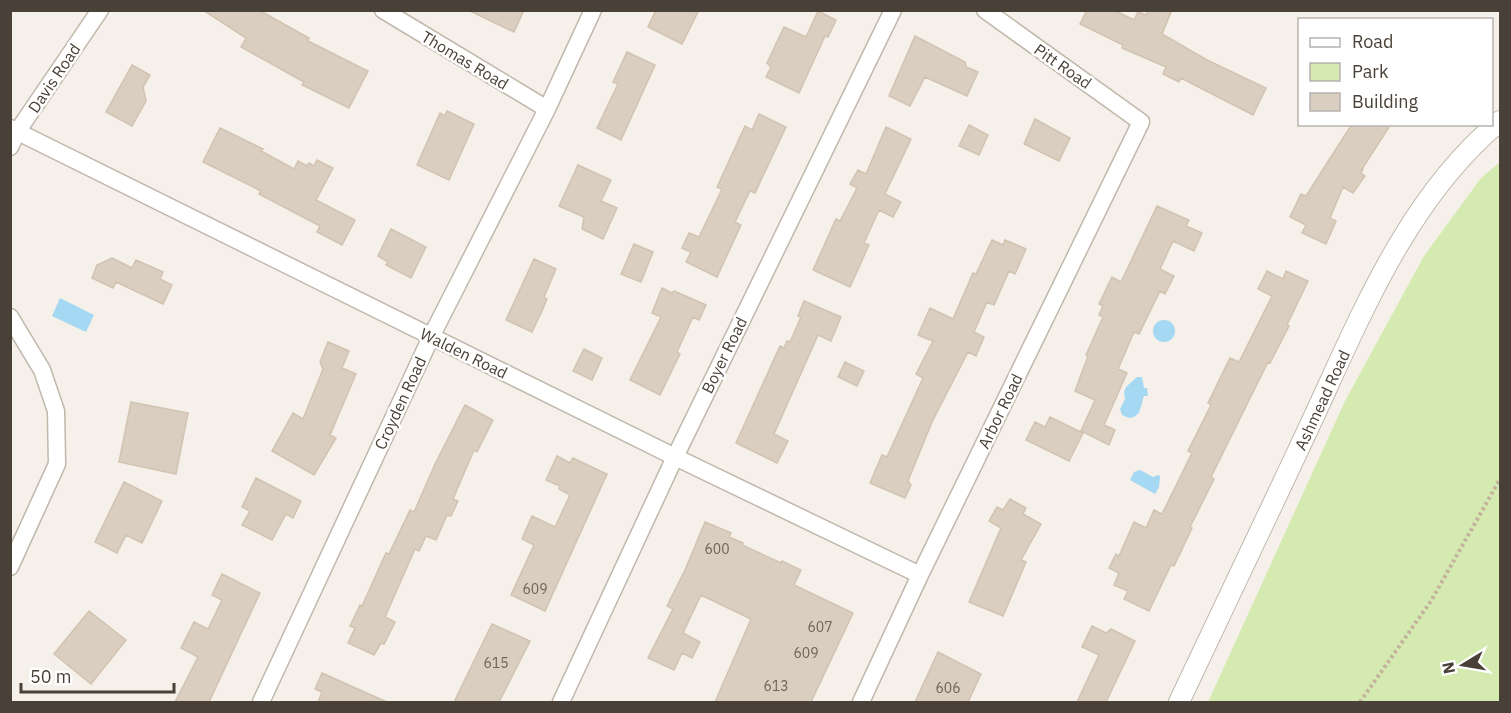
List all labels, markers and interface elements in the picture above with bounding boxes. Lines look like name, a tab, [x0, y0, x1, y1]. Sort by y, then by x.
legend	[1298, 18, 1493, 126]
street label: Thomas Road	[418, 26, 512, 94]
text: Road	[1352, 30, 1393, 53]
street label: Davis Road	[24, 39, 84, 117]
street label: Pitt Road	[1030, 39, 1096, 93]
text: Park	[1352, 60, 1389, 83]
text: Building	[1352, 90, 1419, 113]
street label: Boyer Road	[697, 314, 751, 396]
street label: Walden Road	[417, 323, 511, 383]
street label: Ashmead Road	[1290, 347, 1354, 453]
street label: Croyden Road	[370, 353, 430, 453]
street label: Arbor Road	[973, 370, 1027, 452]
house number: 600	[704, 540, 730, 558]
house number: 609	[522, 580, 548, 598]
house number: 607	[807, 618, 833, 636]
north arrow	[1433, 635, 1493, 695]
house number: 609	[793, 644, 819, 662]
house number: 615	[483, 654, 509, 672]
scale bar	[21, 656, 174, 694]
text: N	[1437, 660, 1459, 675]
text: 50 m	[30, 665, 72, 688]
house number: 613	[763, 677, 789, 695]
house number: 606	[935, 679, 961, 697]

